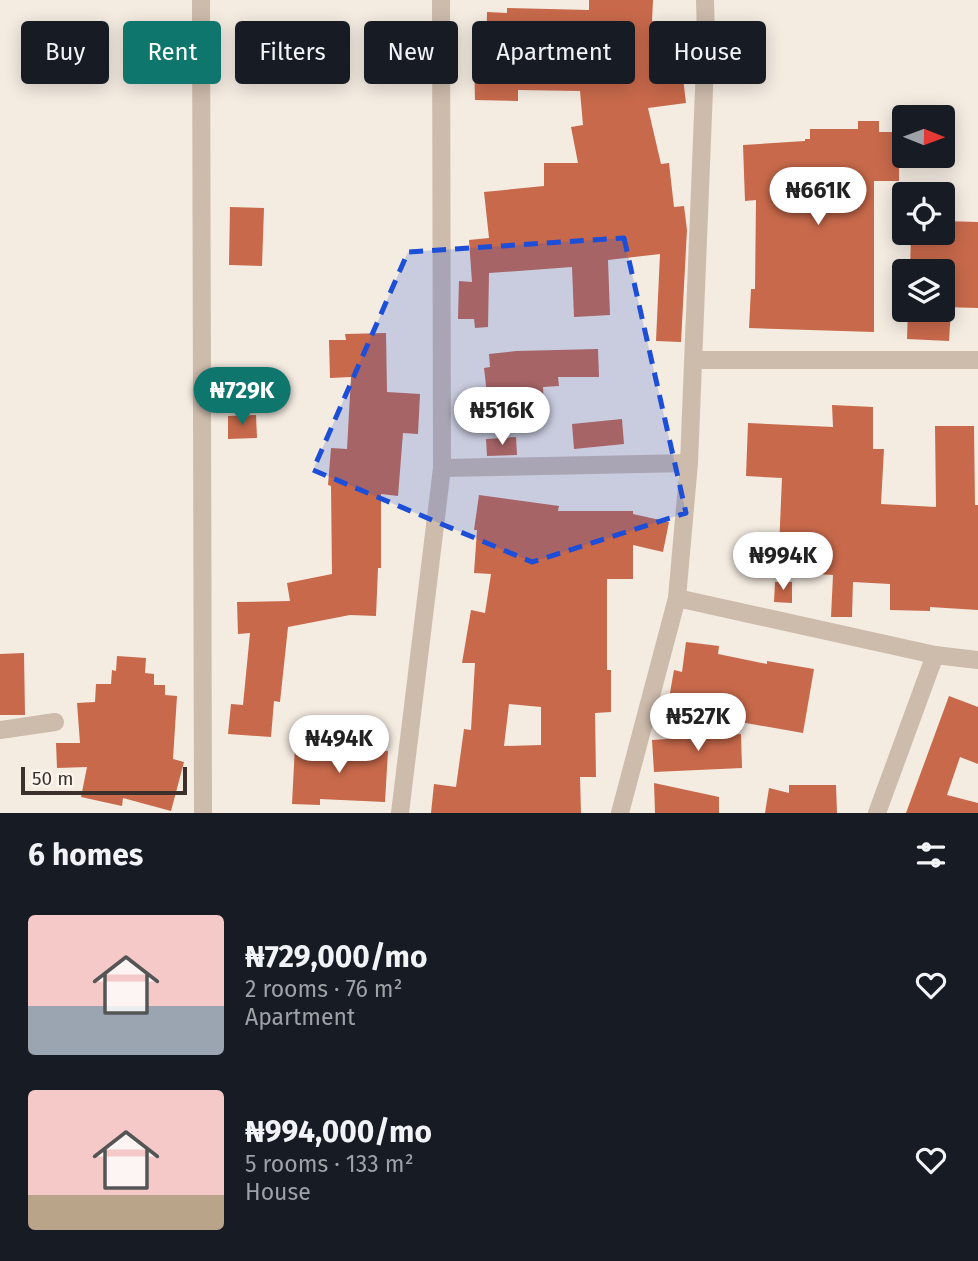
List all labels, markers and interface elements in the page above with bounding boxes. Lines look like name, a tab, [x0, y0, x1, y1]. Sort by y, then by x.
chip: Buy	[21, 21, 109, 84]
chip: Rent	[123, 21, 221, 84]
chip: Filters	[235, 21, 350, 84]
chip: New	[364, 21, 458, 84]
chip: Apartment	[472, 21, 635, 84]
chip: House	[649, 21, 766, 84]
north arrow	[892, 105, 956, 168]
map controls	[892, 105, 955, 322]
pin: ₦661K	[769, 168, 867, 227]
text: ₦661K	[786, 176, 850, 204]
button: locate	[892, 182, 955, 245]
button: layers	[892, 259, 955, 322]
pin: ₦729K	[193, 368, 291, 427]
text: ₦729K	[210, 376, 274, 404]
pin: ₦516K	[453, 388, 551, 447]
text: ₦516K	[470, 396, 534, 424]
pin: ₦994K	[734, 532, 832, 592]
text: ₦994K	[749, 541, 817, 569]
pin: ₦527K	[649, 694, 747, 753]
text: ₦527K	[666, 702, 730, 730]
pin: ₦494K	[290, 716, 388, 775]
text: ₦494K	[305, 724, 373, 752]
scale bar	[21, 764, 187, 796]
text: 50 m	[32, 767, 73, 790]
icon: filters	[912, 836, 950, 874]
text: 6 homes	[28, 837, 143, 873]
text: ₦729,000/mo	[245, 939, 427, 975]
icon: home	[84, 943, 168, 1027]
icon: heart	[912, 966, 950, 1004]
text: 2 rooms · 76 m²	[245, 975, 403, 1003]
text: Apartment	[245, 1003, 355, 1031]
text: ₦994,000/mo	[245, 1114, 432, 1150]
icon: home	[84, 1118, 168, 1202]
icon: heart	[912, 1141, 950, 1179]
text: 5 rooms · 133 m²	[245, 1150, 414, 1178]
text: House	[245, 1178, 311, 1206]

